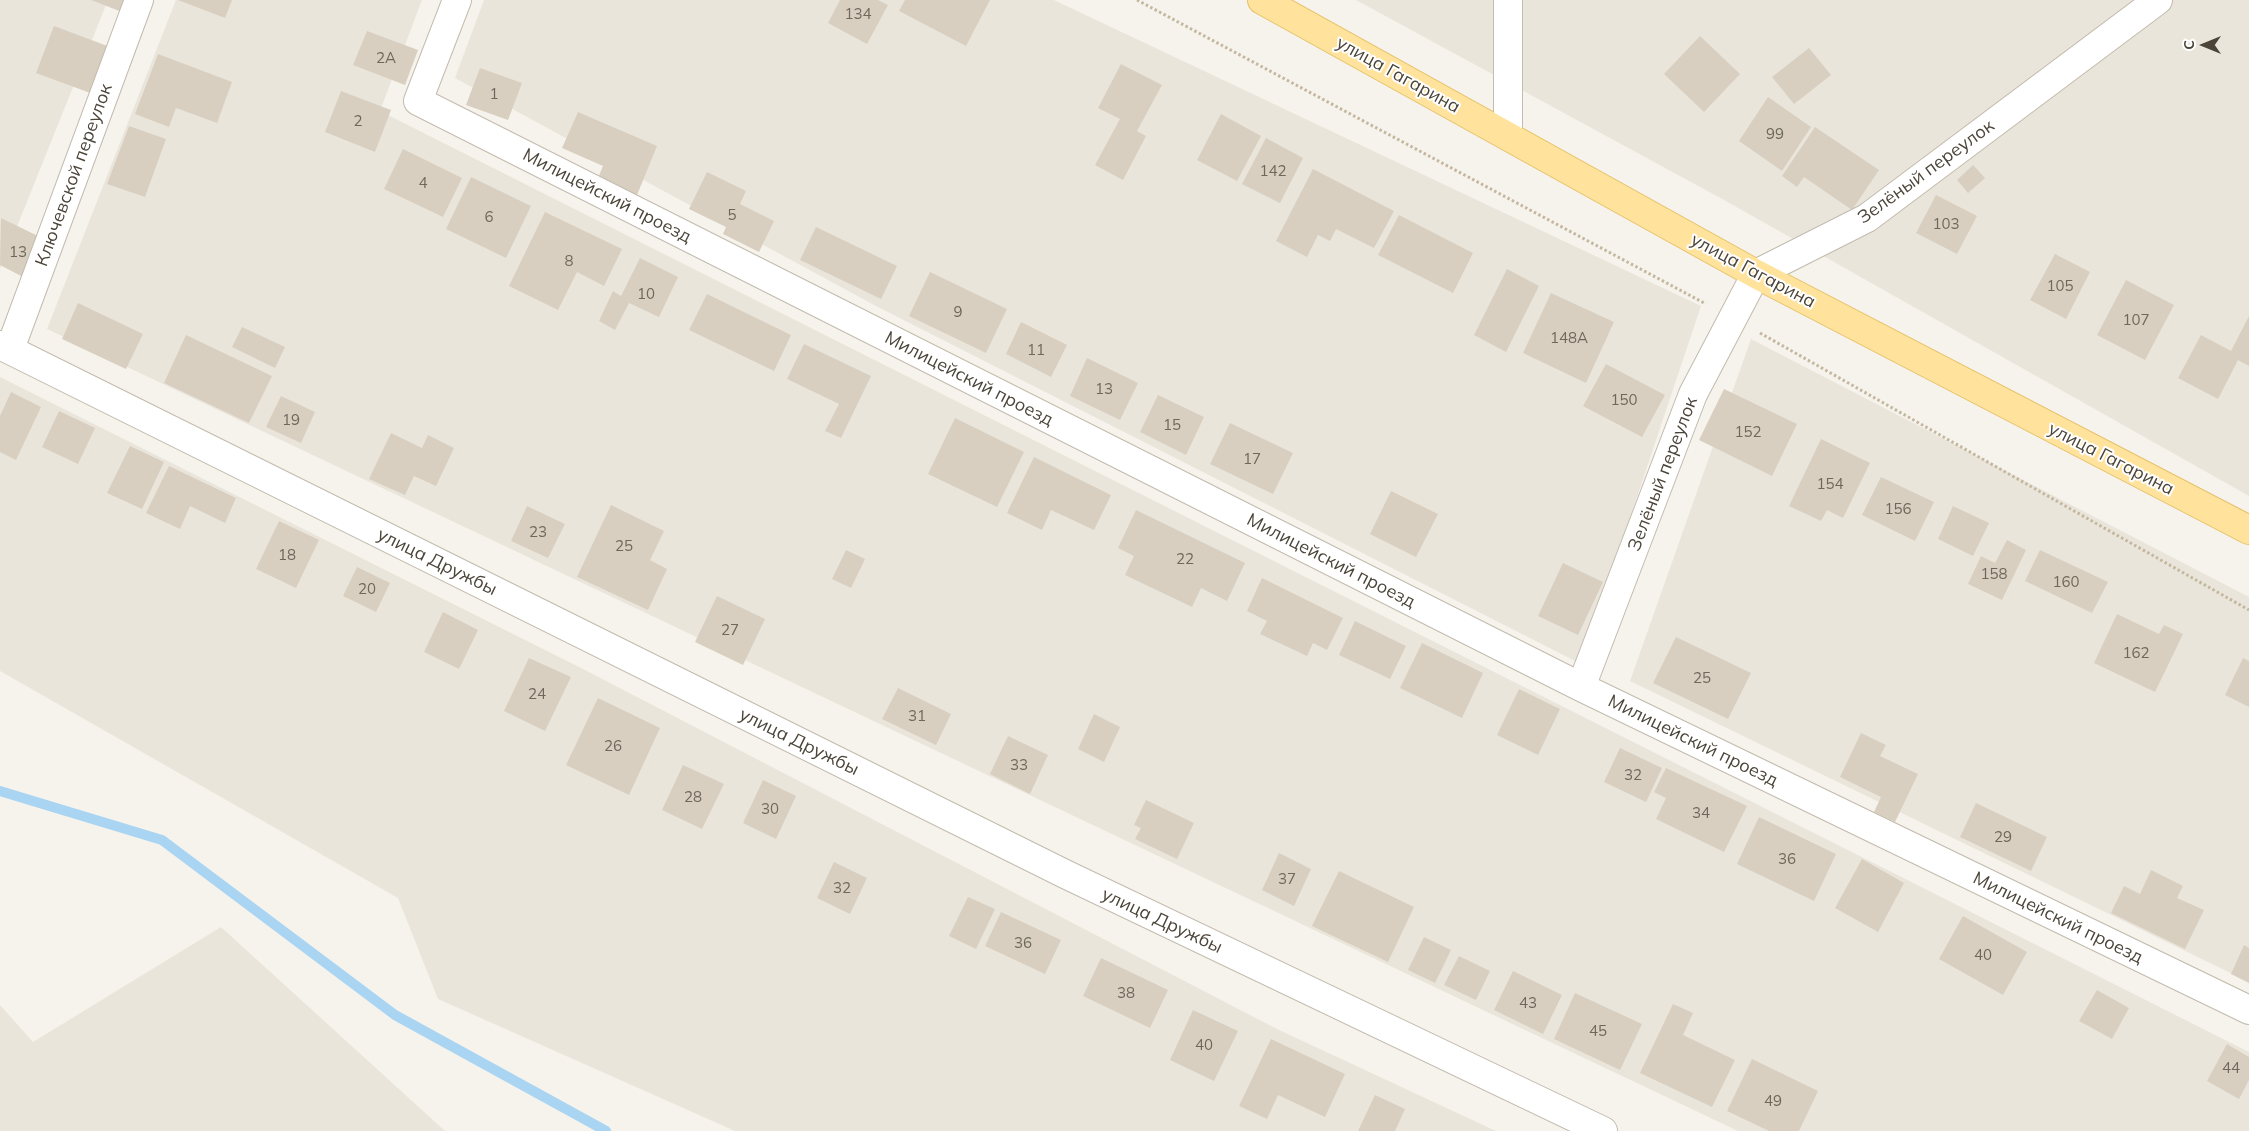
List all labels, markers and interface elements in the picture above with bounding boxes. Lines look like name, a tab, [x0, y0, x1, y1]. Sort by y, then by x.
house number: 134	[845, 5, 871, 23]
north arrow	[2179, 20, 2229, 70]
street label: улица Гагарина	[1332, 32, 1464, 118]
text: С	[2180, 40, 2198, 50]
house number: 2А	[376, 49, 396, 67]
street label: Ключевской переулок	[31, 81, 117, 269]
house number: 1	[490, 85, 498, 103]
house number: 2	[354, 112, 362, 130]
street label: Зелёный переулок	[1854, 115, 1998, 229]
house number: 99	[1766, 125, 1784, 143]
street label: Милицейский проезд	[519, 144, 695, 248]
house number: 142	[1260, 162, 1286, 180]
house number: 4	[419, 174, 427, 192]
house number: 5	[728, 206, 736, 224]
house number: 6	[485, 208, 493, 226]
house number: 103	[1933, 215, 1959, 233]
street label: улица Гагарина	[1687, 229, 1819, 313]
house number: 13	[9, 243, 27, 261]
house number: 8	[565, 252, 573, 270]
house number: 105	[2047, 277, 2073, 295]
house number: 10	[637, 285, 655, 303]
house number: 9	[954, 303, 962, 321]
house number: 107	[2123, 311, 2149, 329]
street label: Милицейский проезд	[881, 327, 1057, 431]
house number: 148А	[1550, 329, 1588, 347]
house number: 11	[1027, 341, 1045, 359]
house number: 13	[1095, 380, 1113, 398]
house number: 150	[1611, 391, 1637, 409]
street label: Зелёный переулок	[1624, 394, 1702, 554]
house number: 19	[282, 411, 300, 429]
house number: 15	[1163, 416, 1181, 434]
street label: улица Гагарина	[2045, 418, 2177, 500]
house number: 152	[1735, 423, 1761, 441]
house number: 17	[1243, 450, 1261, 468]
house number: 154	[1817, 475, 1843, 493]
house number: 156	[1885, 500, 1911, 518]
street label: Милицейский проезд	[1243, 509, 1419, 613]
house number: 23	[529, 523, 547, 541]
street label: улица Дружбы	[374, 524, 500, 600]
house number: 25	[615, 537, 633, 555]
house number: 18	[278, 546, 296, 564]
house number: 22	[1176, 550, 1194, 568]
house number: 158	[1981, 565, 2007, 583]
house number: 160	[2053, 573, 2079, 591]
house number: 20	[358, 580, 376, 598]
house number: 27	[721, 621, 739, 639]
house number: 162	[2123, 644, 2149, 662]
house number: 25	[1693, 669, 1711, 687]
house number: 24	[528, 685, 546, 703]
street label: Милицейский проезд	[1605, 690, 1781, 792]
street label: улица Дружбы	[736, 704, 862, 780]
house number: 31	[908, 707, 926, 725]
house number: 26	[604, 737, 622, 755]
house number: 33	[1010, 756, 1028, 774]
house number: 32	[1624, 766, 1642, 784]
house number: 28	[684, 788, 702, 806]
house number: 30	[761, 800, 779, 818]
house number: 34	[1692, 804, 1710, 822]
house number: 29	[1994, 828, 2012, 846]
house number: 36	[1778, 850, 1796, 868]
street label: Милицейский проезд	[1970, 867, 2146, 969]
house number: 37	[1278, 870, 1296, 888]
house number: 32	[833, 879, 851, 897]
street label: улица Дружбы	[1098, 884, 1226, 958]
house number: 36	[1014, 934, 1032, 952]
house number: 40	[1974, 946, 1992, 964]
house number: 38	[1117, 984, 1135, 1002]
house number: 43	[1519, 994, 1537, 1012]
house number: 45	[1589, 1022, 1607, 1040]
house number: 40	[1195, 1036, 1213, 1054]
house number: 44	[2222, 1059, 2240, 1077]
house number: 49	[1764, 1092, 1782, 1110]

